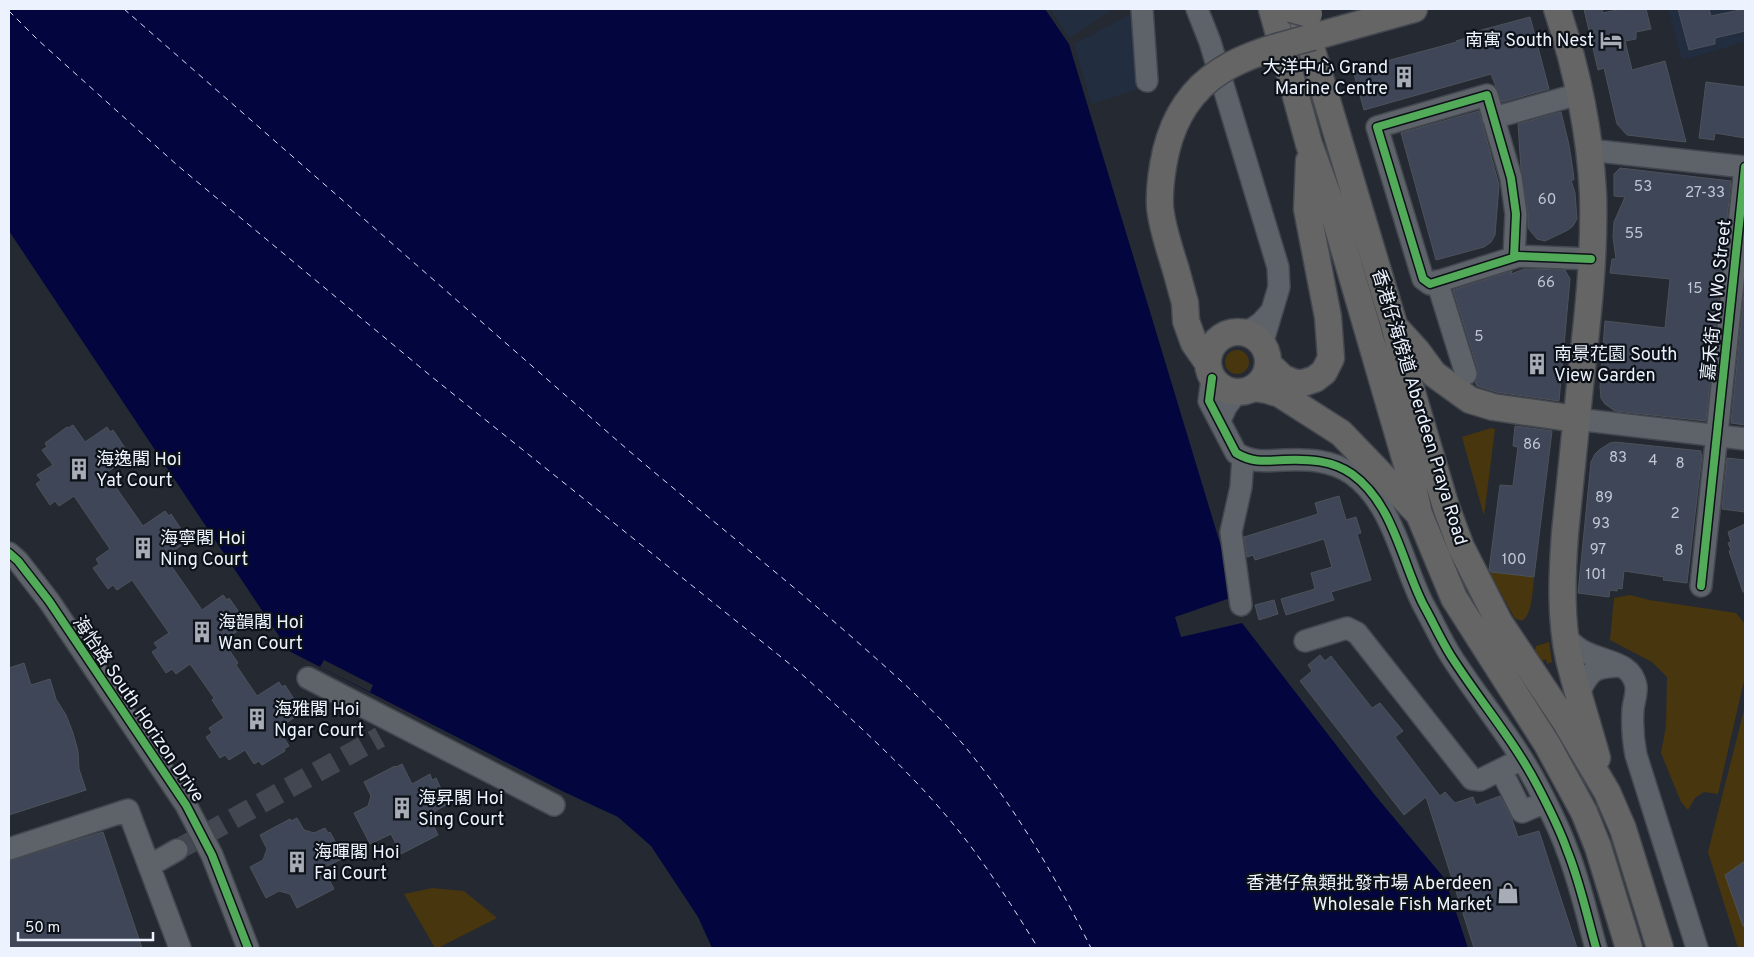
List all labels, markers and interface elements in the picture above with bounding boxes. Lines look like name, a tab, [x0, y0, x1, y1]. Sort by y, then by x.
hotel icon: 南寓 South Nest	[1598, 27, 1624, 53]
place label: 南寓 South Nest	[1465, 30, 1594, 53]
place label: 大洋中心 Grand Marine Centre	[1263, 57, 1388, 101]
building icon: 大洋中心 Grand Marine Centre	[1391, 64, 1417, 90]
house number: 53	[1634, 178, 1652, 197]
house number: 27-33	[1685, 184, 1725, 203]
house number: 60	[1538, 191, 1556, 210]
street label: 嘉禾街 Ka Wo Street	[1698, 219, 1737, 382]
house number: 55	[1625, 225, 1643, 244]
street label: 香港仔海傍道 Aberdeen Praya Road	[1366, 267, 1472, 548]
house number: 66	[1537, 274, 1555, 293]
house number: 15	[1688, 280, 1702, 299]
house number: 5	[1474, 328, 1484, 347]
place label: 南景花園 South View Garden	[1554, 344, 1677, 388]
building icon: 南景花園 South View Garden	[1524, 351, 1550, 377]
house number: 86	[1523, 436, 1541, 455]
place label: 海逸閣 Hoi Yat Court	[96, 449, 181, 493]
house number: 83	[1609, 449, 1627, 468]
house number: 4	[1648, 452, 1658, 471]
house number: 8	[1675, 455, 1685, 474]
building icon: 海逸閣 Hoi Yat Court	[66, 456, 92, 482]
house number: 89	[1595, 489, 1613, 508]
house number: 2	[1670, 505, 1680, 524]
house number: 93	[1592, 515, 1610, 534]
place label: 海寧閣 Hoi Ning Court	[160, 528, 248, 572]
building icon: 海寧閣 Hoi Ning Court	[130, 535, 156, 561]
house number: 97	[1590, 541, 1606, 560]
house number: 8	[1674, 542, 1684, 561]
house number: 100	[1502, 551, 1526, 570]
house number: 101	[1586, 566, 1606, 585]
street label: 海怡路 South Horizon Drive	[67, 612, 209, 807]
place label: 海韻閣 Hoi Wan Court	[218, 612, 303, 656]
building icon: 海韻閣 Hoi Wan Court	[189, 619, 215, 645]
place label: 海雅閣 Hoi Ngar Court	[274, 699, 364, 743]
building icon: 海雅閣 Hoi Ngar Court	[244, 706, 270, 732]
place label: 海昇閣 Hoi Sing Court	[418, 788, 504, 832]
building icon: 海昇閣 Hoi Sing Court	[389, 795, 415, 821]
place label: 海暉閣 Hoi Fai Court	[314, 842, 399, 886]
building icon: 海暉閣 Hoi Fai Court	[284, 849, 310, 875]
place label: 香港仔魚類批發市場 Aberdeen Wholesale Fish Market	[1247, 873, 1492, 917]
shop icon: 香港仔魚類批發市場 Aberdeen Wholesale Fish Market	[1495, 880, 1521, 906]
scale bar	[18, 910, 152, 942]
text: 50 m	[25, 919, 60, 938]

